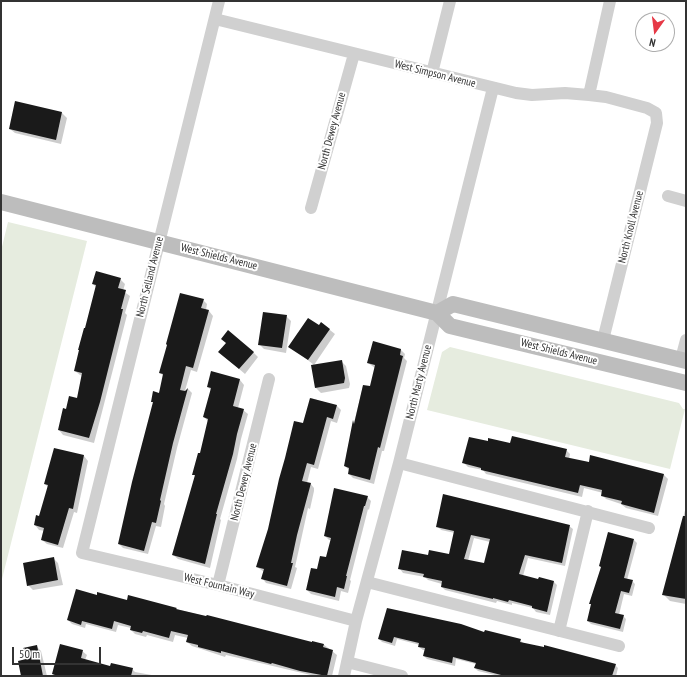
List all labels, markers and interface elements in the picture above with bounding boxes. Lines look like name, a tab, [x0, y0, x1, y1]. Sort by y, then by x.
north arrow	[635, 12, 675, 52]
text: N	[648, 35, 657, 50]
street label: West Simpson Avenue	[393, 58, 477, 90]
street label: North Dewey Avenue	[315, 91, 349, 171]
street label: North Knoll Avenue	[616, 189, 646, 265]
street label: North Selland Avenue	[134, 235, 166, 319]
street label: West Shields Avenue	[179, 241, 259, 273]
street label: West Shields Avenue	[519, 336, 599, 368]
street label: North Marty Avenue	[403, 343, 435, 421]
street label: North Dewey Avenue	[228, 442, 260, 522]
street label: West Fountain Way	[182, 571, 256, 601]
scale bar	[14, 639, 103, 665]
text: 50 m	[19, 646, 40, 661]

